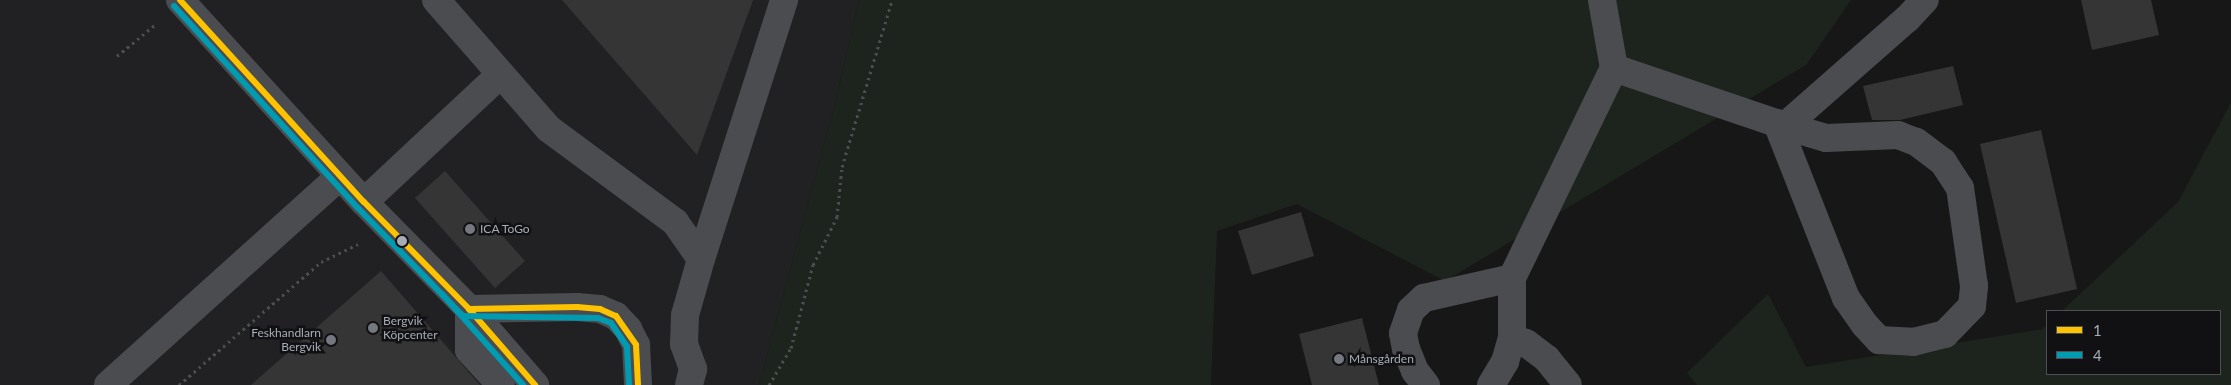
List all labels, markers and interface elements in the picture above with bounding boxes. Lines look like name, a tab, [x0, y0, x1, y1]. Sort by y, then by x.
place label: ICA ToGo	[480, 222, 530, 236]
marker: ICA ToGo	[464, 223, 476, 235]
unlabelled marker	[397, 236, 407, 246]
legend	[2046, 310, 2221, 375]
place label: Bergvik Köpcenter	[383, 314, 438, 342]
text: 1	[2093, 321, 2102, 339]
marker: Bergvik Köpcenter	[367, 322, 379, 334]
place label: Feskhandlarn Bergvik	[251, 326, 321, 354]
marker: Feskhandlarn Bergvik	[325, 334, 337, 346]
text: 4	[2093, 346, 2102, 364]
place label: Månsgården	[1349, 352, 1414, 366]
marker: Månsgården	[1333, 353, 1345, 365]

